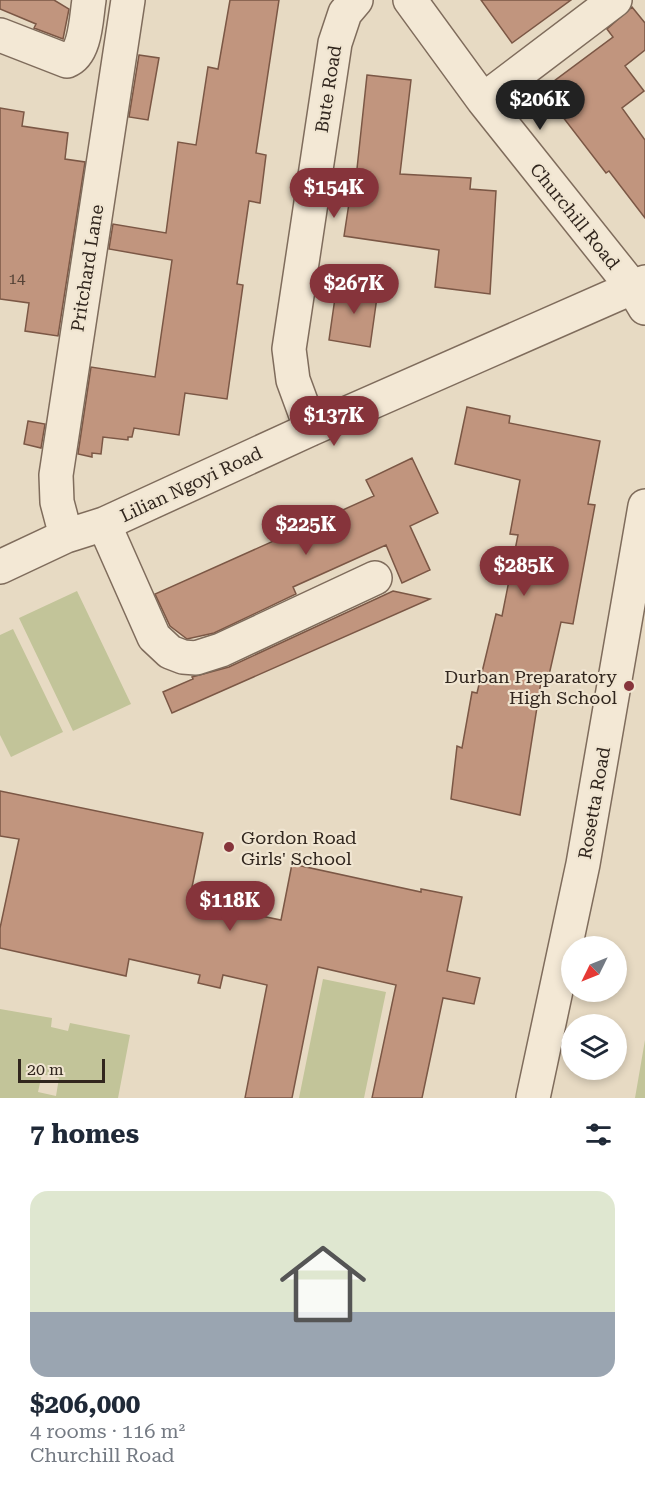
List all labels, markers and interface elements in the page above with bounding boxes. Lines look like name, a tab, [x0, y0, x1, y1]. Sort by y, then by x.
street label: Bute Road	[311, 43, 345, 134]
pin: $206K	[498, 80, 582, 131]
text: $206K	[510, 87, 570, 111]
street label: Churchill Road	[526, 159, 624, 274]
pin: $154K	[292, 168, 376, 219]
text: $154K	[304, 175, 364, 199]
street label: Pritchard Lane	[67, 203, 107, 333]
pin: $267K	[312, 264, 396, 315]
house number: 14	[9, 270, 26, 288]
text: $267K	[324, 271, 384, 295]
pin: $137K	[292, 396, 376, 447]
text: $137K	[304, 403, 364, 427]
street label: Lilian Ngoyi Road	[117, 442, 266, 526]
pin: $225K	[264, 505, 348, 556]
text: $225K	[276, 512, 336, 536]
pin: $285K	[482, 546, 566, 597]
text: $285K	[494, 553, 554, 577]
place label: Durban Preparatory High School	[444, 666, 617, 708]
marker: Durban Preparatory High School	[622, 679, 636, 693]
street label: Rosetta Road	[574, 745, 614, 861]
place label: Gordon Road Girls' School	[241, 827, 357, 869]
marker: Gordon Road Girls' School	[222, 840, 236, 854]
pin: $118K	[188, 881, 272, 932]
text: $118K	[200, 888, 260, 912]
north arrow	[561, 936, 627, 1002]
map controls	[561, 936, 627, 1080]
button: layers	[561, 1014, 627, 1080]
scale bar	[18, 1056, 105, 1084]
text: 20 m	[27, 1060, 64, 1079]
icon: filters	[582, 1118, 615, 1151]
text: 7 homes	[30, 1119, 139, 1149]
icon: home	[269, 1230, 377, 1338]
text: $206,000	[30, 1389, 140, 1419]
text: 4 rooms · 116 m²	[30, 1419, 185, 1443]
text: Churchill Road	[30, 1443, 175, 1467]

